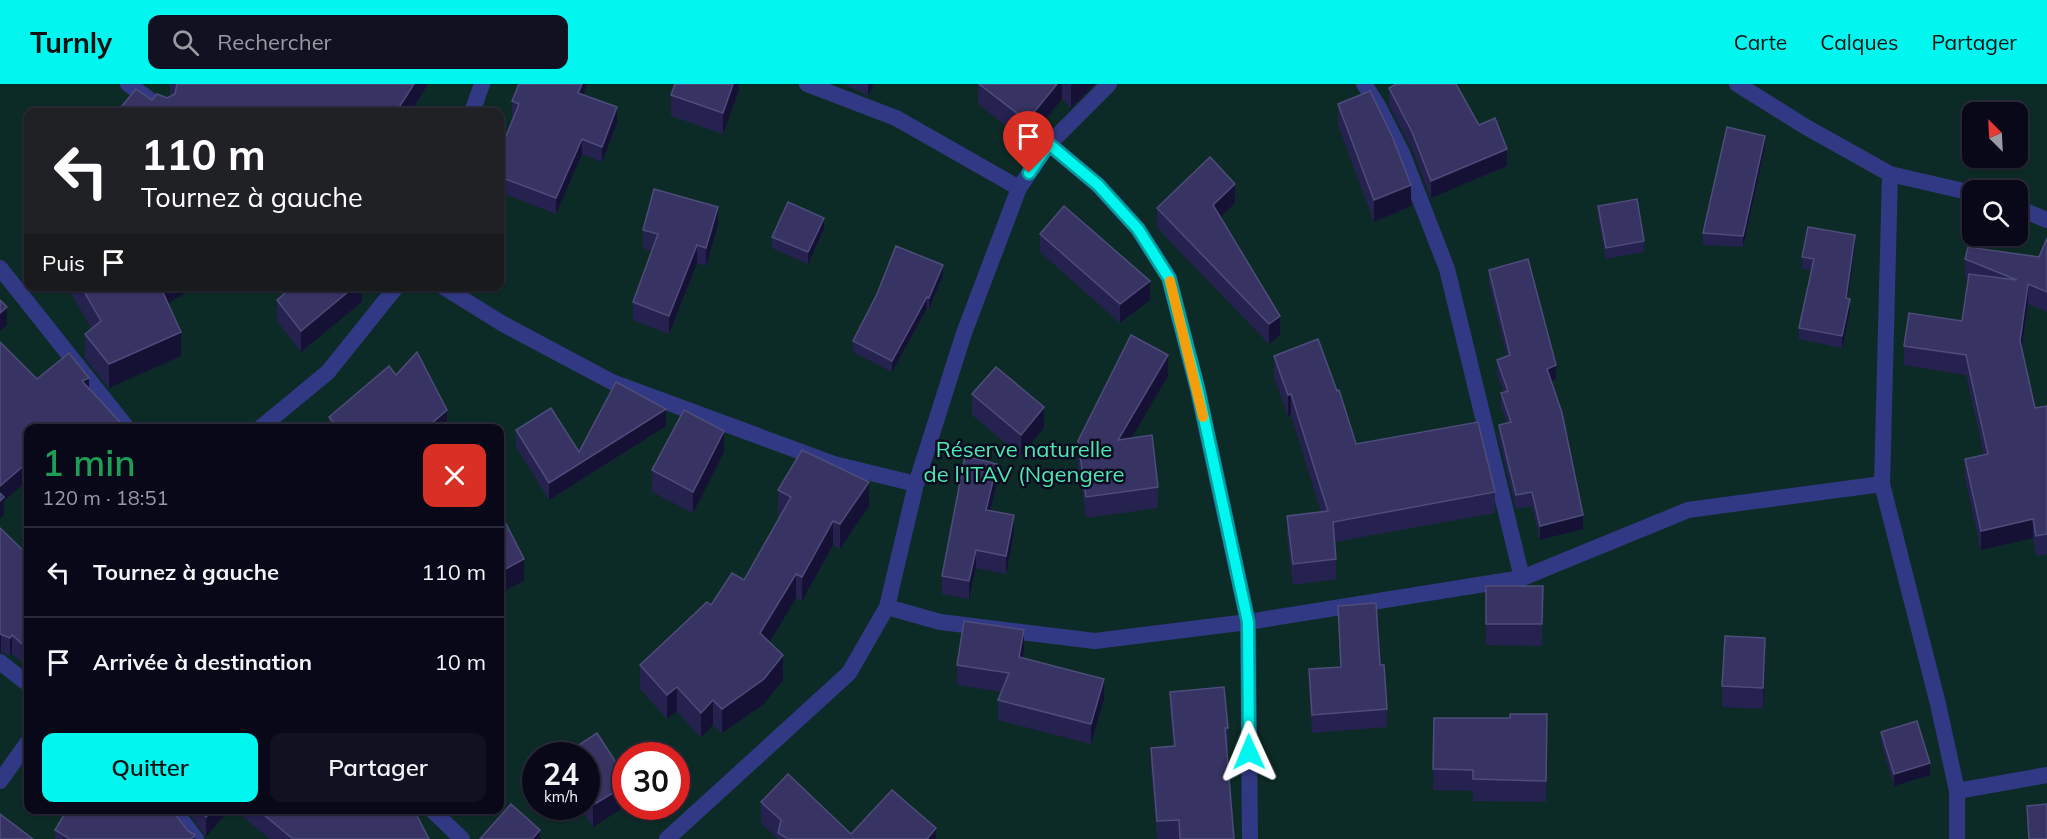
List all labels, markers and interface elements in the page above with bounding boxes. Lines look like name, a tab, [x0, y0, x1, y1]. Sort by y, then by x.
search box	[148, 15, 568, 69]
text: Turnly	[30, 25, 112, 60]
icon: search	[169, 26, 202, 59]
text: Rechercher	[217, 28, 332, 56]
text: Carte	[1734, 29, 1787, 55]
text: Calques	[1820, 29, 1898, 55]
text: Partager	[1931, 29, 2017, 55]
north arrow	[1962, 102, 2028, 168]
map controls	[1962, 102, 2028, 246]
pin	[1003, 111, 1054, 173]
icon: arrive	[1012, 120, 1045, 153]
text: 110 m	[141, 128, 266, 181]
icon: left	[42, 132, 120, 210]
text: Tournez à gauche	[141, 180, 363, 214]
button: search	[1962, 180, 2028, 246]
icon: arrive	[97, 246, 130, 279]
text: Puis	[42, 249, 85, 277]
park label: Réserve naturelle de l'ITAV (Ngengere	[924, 435, 1124, 488]
text: 1 min	[42, 440, 136, 485]
button: close	[423, 444, 486, 507]
text: 120 m · 18:51	[42, 485, 168, 510]
icon: left	[42, 556, 75, 589]
text: Tournez à gauche	[93, 558, 279, 586]
text: 110 m	[421, 558, 486, 586]
icon: arrive	[42, 646, 75, 679]
text: Arrivée à destination	[93, 648, 312, 676]
text: 10 m	[435, 648, 486, 676]
position arrow	[1217, 720, 1281, 784]
button: Quitter	[42, 733, 258, 802]
button: Partager	[270, 733, 486, 802]
speed limit sign: 30	[612, 742, 690, 820]
text: 24	[543, 755, 579, 793]
text: km/h	[544, 787, 578, 806]

